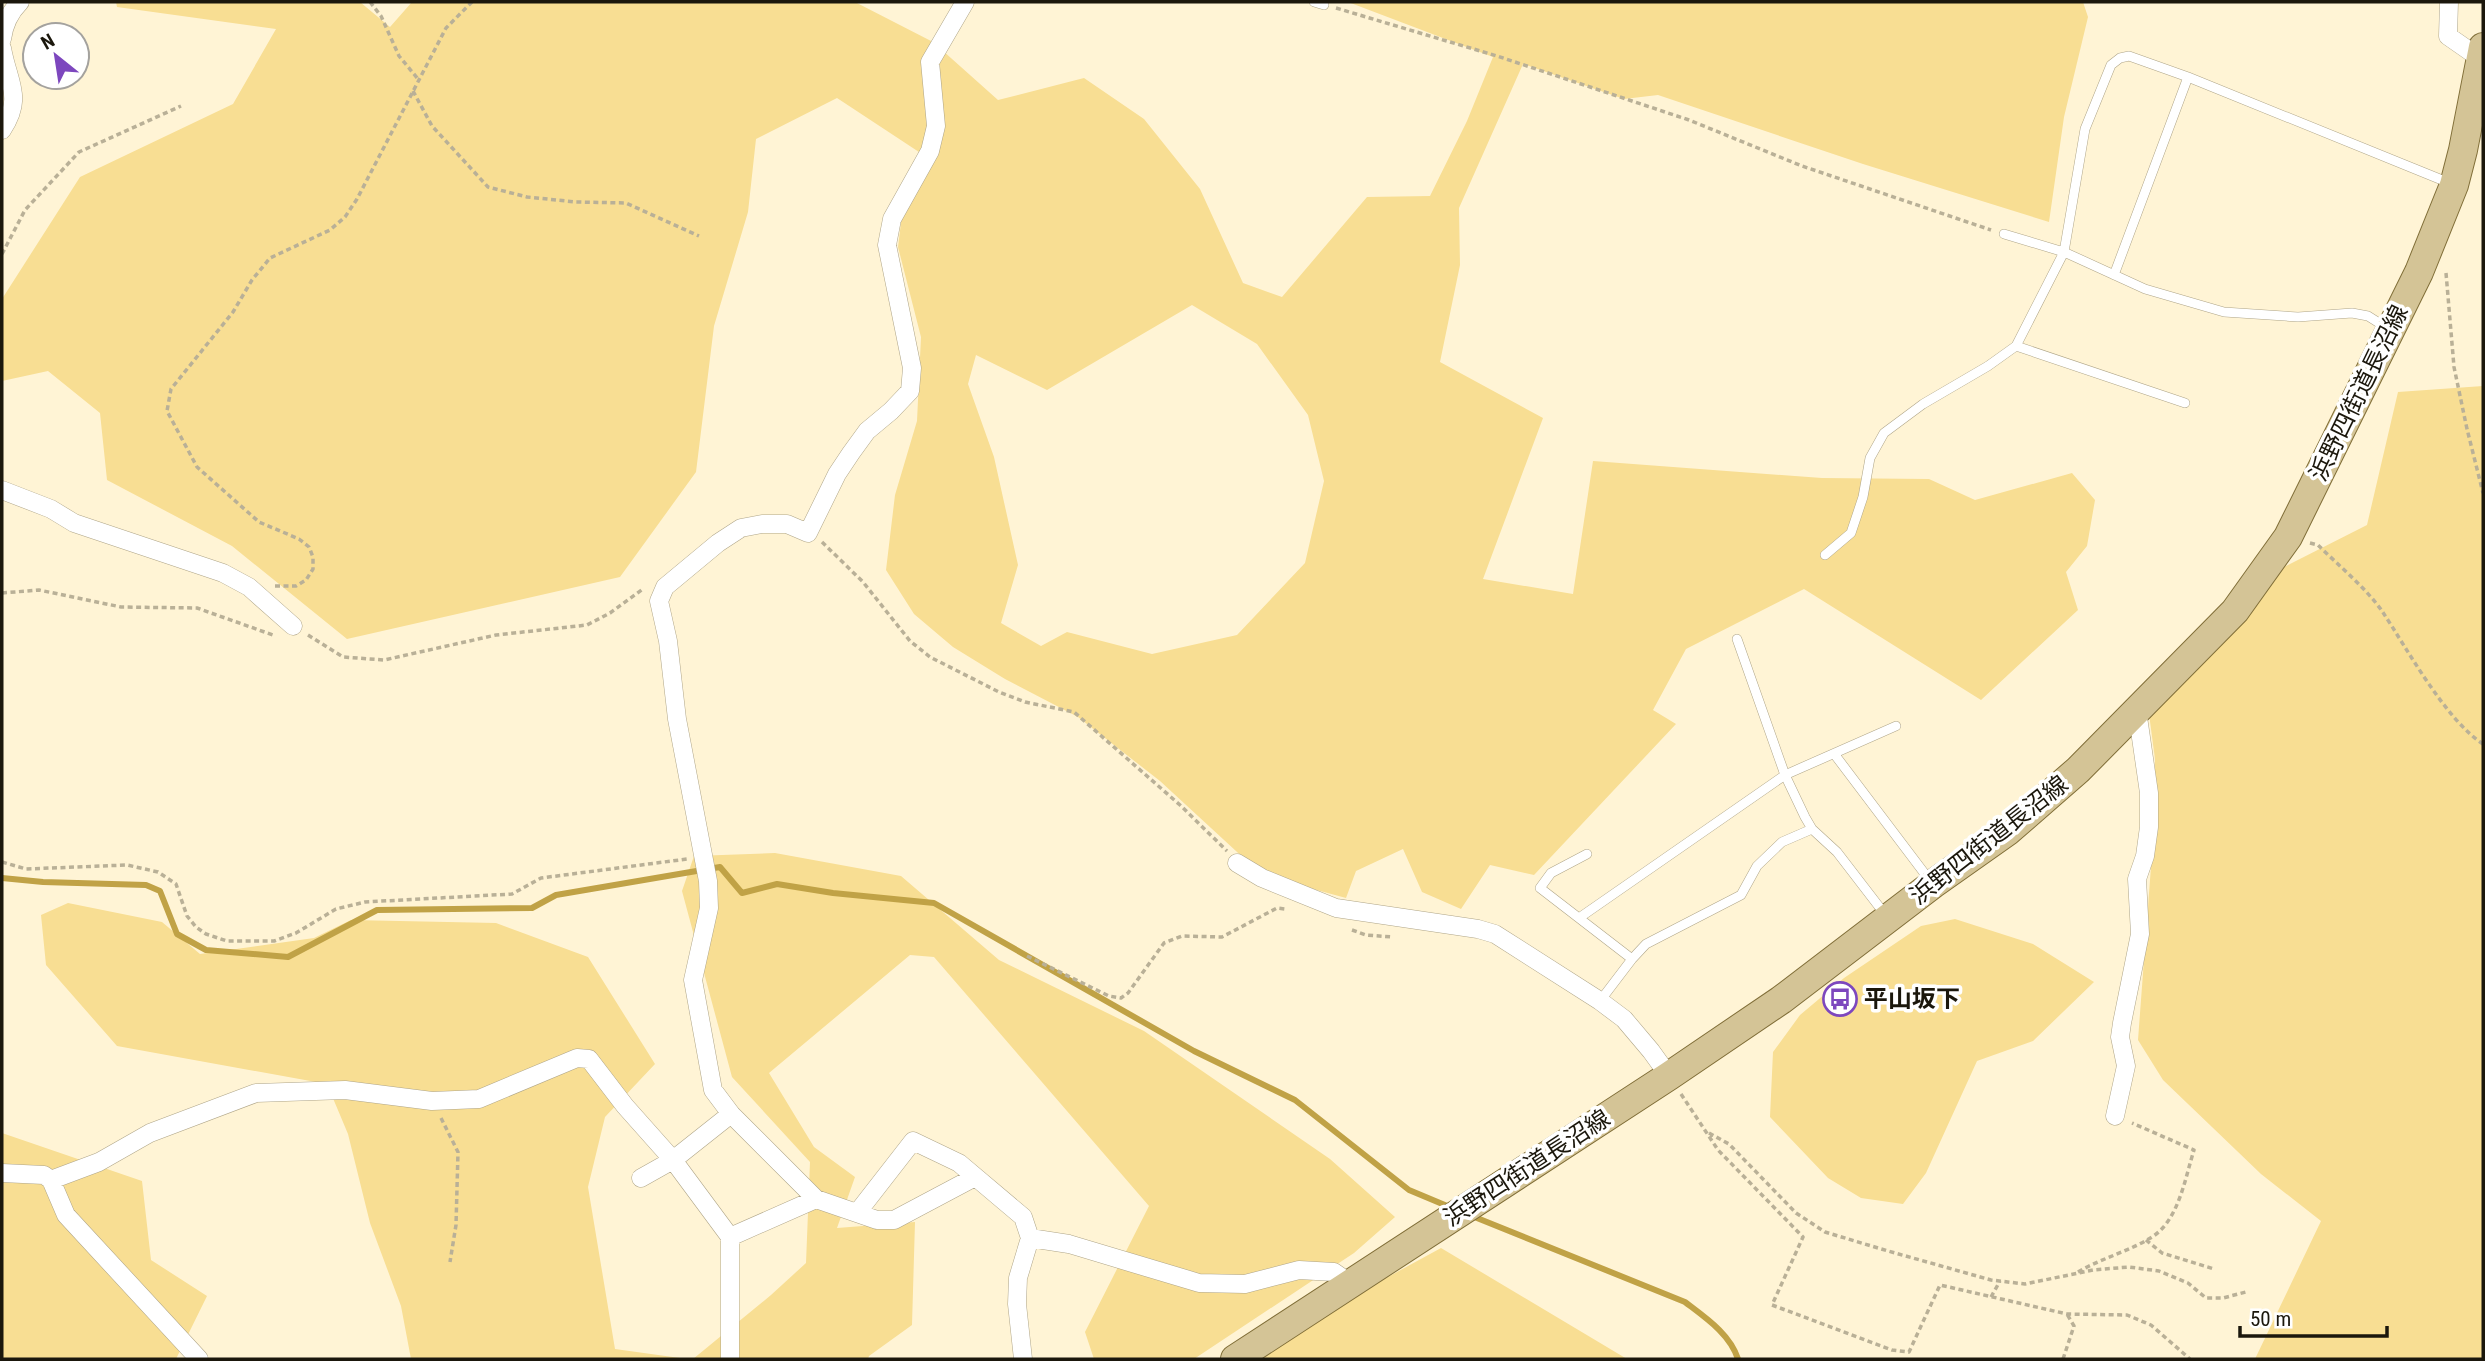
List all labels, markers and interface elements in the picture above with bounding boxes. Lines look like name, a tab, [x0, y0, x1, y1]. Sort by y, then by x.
north arrow	[21, 21, 91, 91]
text: N	[37, 29, 59, 55]
street label: 浜野四街道長沼線	[2304, 301, 2414, 485]
street label: 浜野四街道長沼線	[1905, 770, 2073, 910]
bus stop icon: 平山坂下	[1821, 980, 1859, 1018]
place label: 平山坂下	[1864, 985, 1960, 1013]
street label: 浜野四街道長沼線	[1439, 1104, 1615, 1232]
scale bar	[2240, 1294, 2387, 1338]
text: 50 m	[2250, 1307, 2291, 1331]

